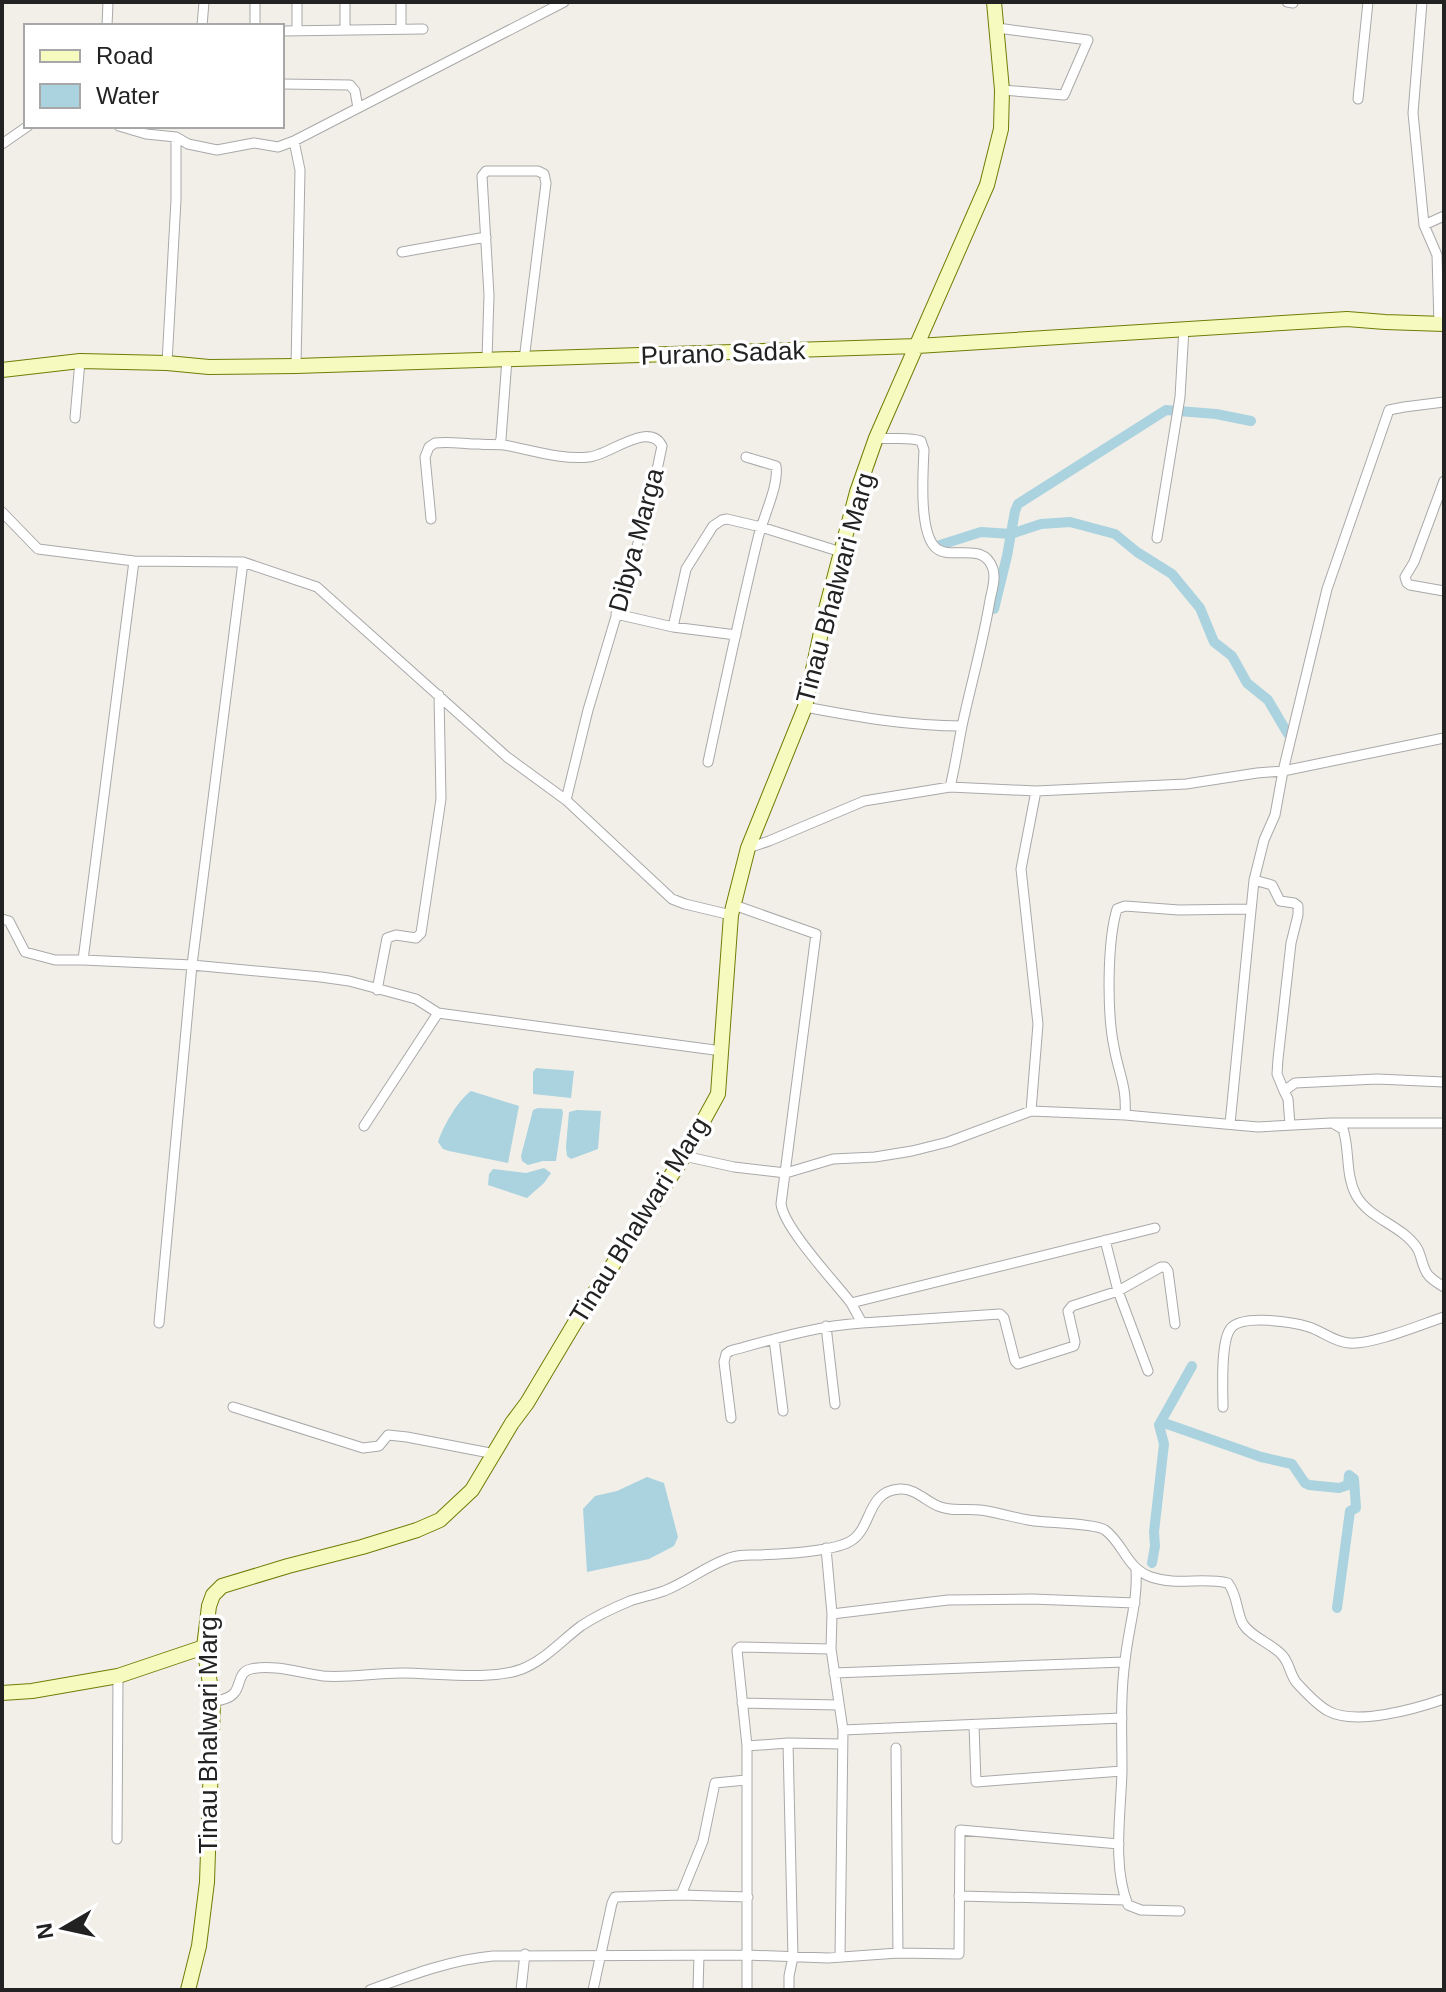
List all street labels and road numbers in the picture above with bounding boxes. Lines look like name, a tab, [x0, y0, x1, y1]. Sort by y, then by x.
street label: Purano Sadak	[640, 335, 807, 371]
street label: Dibya Marga	[602, 464, 670, 615]
street label: Tinau Bhalwari Marg	[790, 469, 880, 707]
street label: Tinau Bhalwari Marg	[563, 1111, 715, 1329]
street label: Tinau Bhalwari Marg	[193, 1616, 223, 1854]

